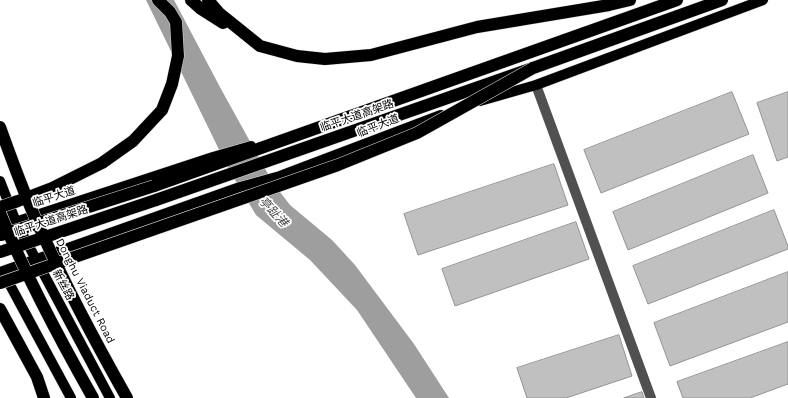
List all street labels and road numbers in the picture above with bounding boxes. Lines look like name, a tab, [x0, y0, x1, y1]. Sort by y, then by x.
street label: 临平大道高架路	[318, 97, 396, 135]
street label: 临平大道	[355, 112, 401, 140]
street label: 临平大道	[31, 184, 77, 210]
street label: 临平大道高架路	[12, 203, 90, 239]
street label: Donghu Viaduct Road	[53, 236, 117, 346]
street label: 新丝路	[49, 267, 77, 303]

